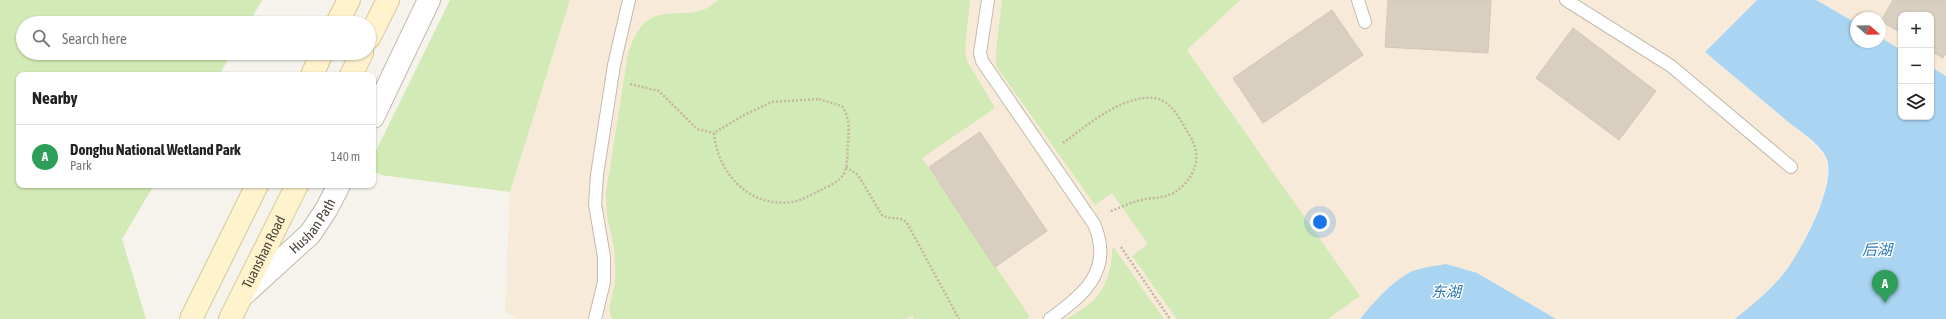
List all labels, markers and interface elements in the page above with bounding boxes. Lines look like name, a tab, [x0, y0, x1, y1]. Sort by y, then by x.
north arrow	[1850, 12, 1886, 48]
map controls	[1898, 12, 1934, 120]
button: +	[1898, 12, 1934, 48]
search box	[16, 16, 376, 60]
icon: search	[30, 27, 52, 49]
text: Search here	[62, 30, 127, 47]
button: −	[1898, 48, 1934, 84]
button: layers	[1898, 84, 1934, 120]
text: Nearby	[32, 88, 78, 108]
text: Donghu National Wetland Park	[70, 141, 241, 158]
text: A	[42, 149, 48, 164]
text: 140 m	[331, 149, 360, 164]
text: Park	[70, 158, 92, 173]
street label: Hushan Path	[286, 196, 339, 257]
your location	[1310, 212, 1330, 232]
street label: Tuanshan Road	[239, 213, 288, 291]
water label: 后湖	[1862, 241, 1894, 258]
pin: A	[1872, 270, 1898, 303]
water label: 东湖	[1431, 283, 1463, 300]

